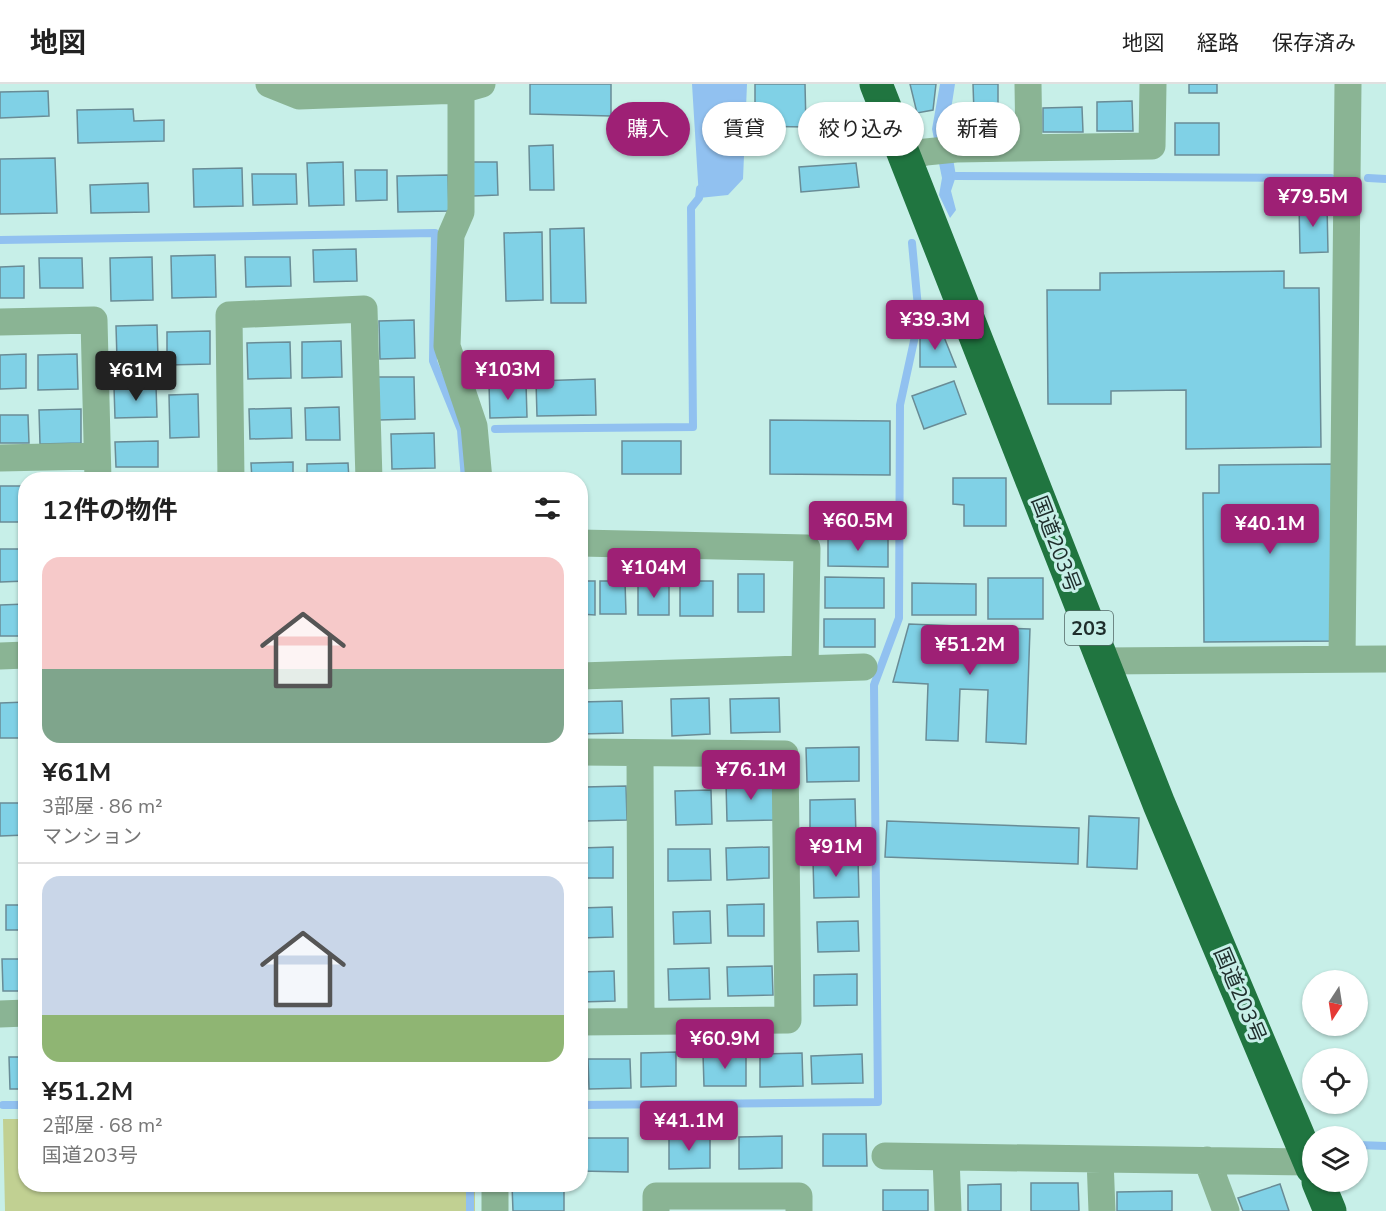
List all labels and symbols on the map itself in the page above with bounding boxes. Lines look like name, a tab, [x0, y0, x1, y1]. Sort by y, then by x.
pin: ¥79.5M	[1264, 177, 1362, 228]
pin: ¥39.3M	[886, 300, 984, 351]
pin: ¥103M	[466, 350, 550, 401]
pin: ¥61M	[100, 351, 172, 402]
street label: 国道203号	[1025, 492, 1087, 596]
pin: ¥60.5M	[809, 501, 907, 552]
pin: ¥40.1M	[1221, 504, 1319, 555]
pin: ¥104M	[612, 548, 696, 599]
road number: 203	[1065, 611, 1113, 645]
pin: ¥51.2M	[921, 625, 1019, 676]
pin: ¥76.1M	[702, 750, 800, 801]
pin: ¥91M	[800, 827, 872, 878]
street label: 国道203号	[1207, 943, 1273, 1047]
north arrow	[1302, 970, 1368, 1036]
pin: ¥60.9M	[676, 1019, 774, 1070]
pin: ¥41.1M	[640, 1101, 738, 1152]

